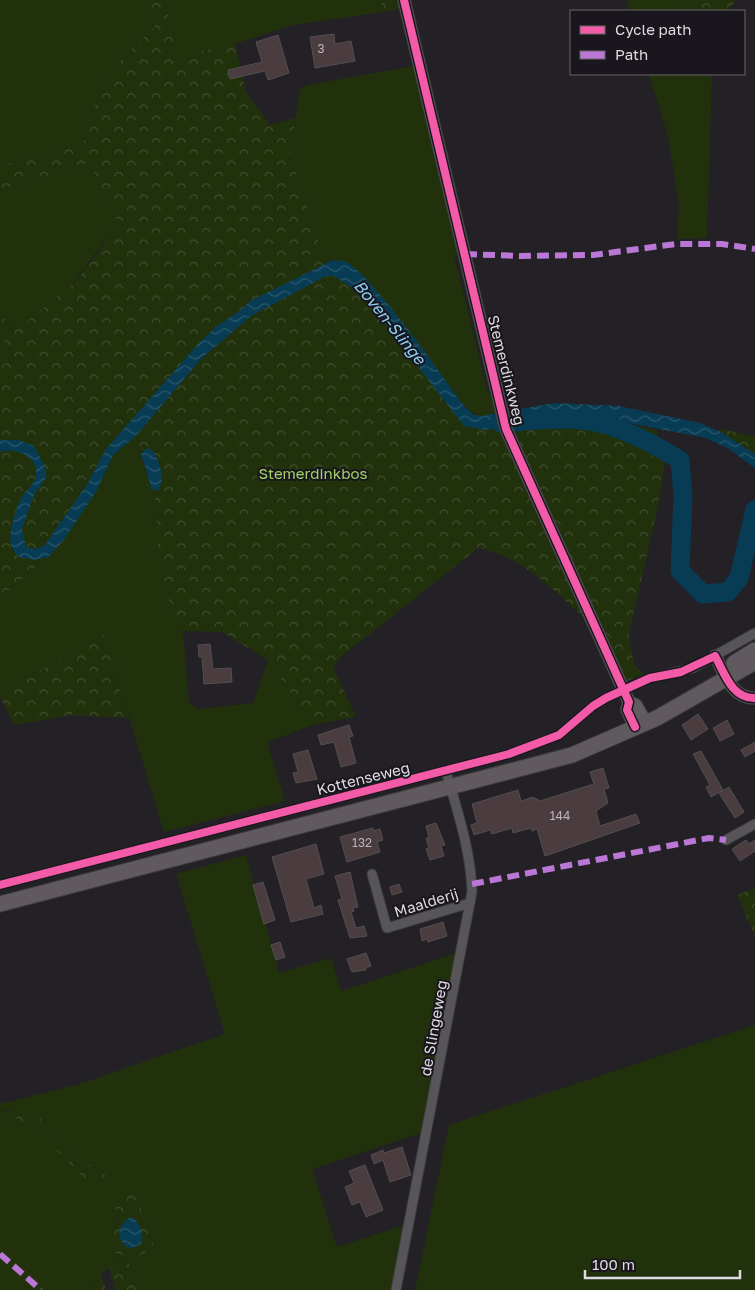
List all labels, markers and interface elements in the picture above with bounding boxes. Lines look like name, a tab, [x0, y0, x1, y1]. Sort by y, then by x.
legend	[570, 10, 745, 75]
text: Cycle path	[615, 20, 691, 38]
house number: 3	[317, 41, 325, 56]
text: Path	[615, 45, 648, 63]
water label: Boven-Slinge	[350, 276, 431, 369]
street label: Stemerdinkweg	[485, 313, 529, 427]
park label: Stemerdinkbos	[259, 464, 367, 482]
street label: Kottenseweg	[315, 758, 411, 798]
house number: 144	[550, 808, 570, 823]
house number: 132	[352, 835, 372, 850]
street label: Maalderij	[392, 884, 460, 920]
street label: de Slingeweg	[416, 979, 450, 1077]
scale bar	[585, 1248, 740, 1280]
text: 100 m	[592, 1255, 635, 1273]

